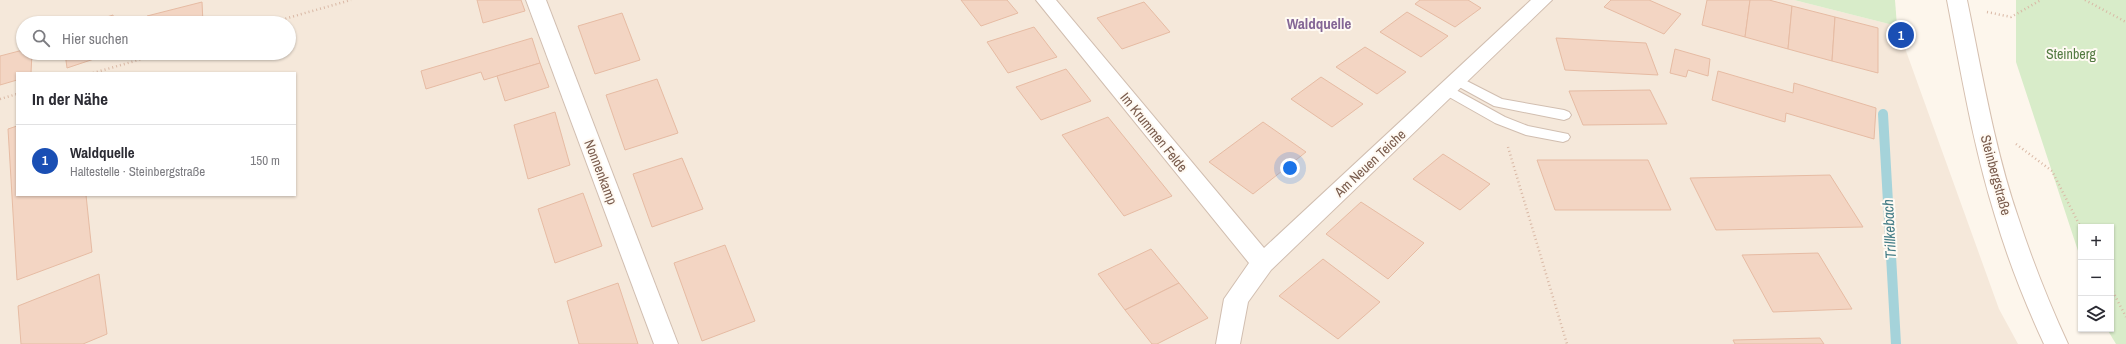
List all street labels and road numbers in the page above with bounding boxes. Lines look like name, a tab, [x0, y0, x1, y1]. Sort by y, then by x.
street label: Im Krummen Felde	[1116, 89, 1192, 175]
street label: Am Neuen Teiche	[1330, 125, 1409, 201]
street label: Steinbergstraße	[1977, 133, 2015, 217]
street label: Nonnenkamp	[580, 137, 622, 207]

